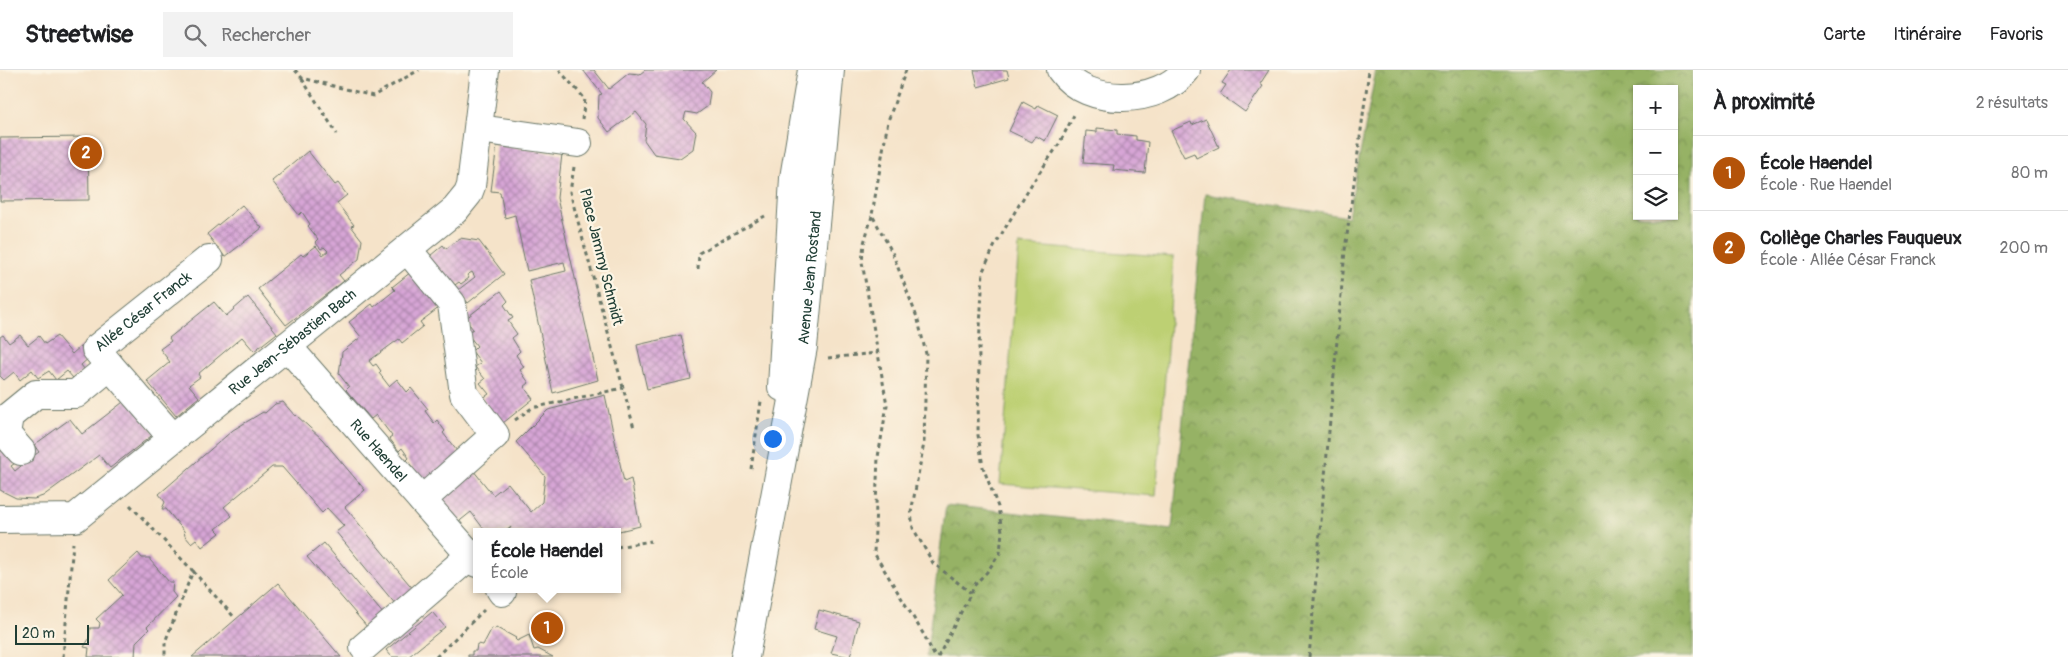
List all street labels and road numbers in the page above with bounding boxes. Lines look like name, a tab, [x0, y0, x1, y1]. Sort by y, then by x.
street label: Place Jammy Schmidt	[575, 187, 627, 328]
street label: Avenue Jean Rostand	[794, 210, 826, 345]
street label: Allée César Franck	[91, 267, 196, 356]
street label: Rue Jean-Sébastien Bach	[225, 284, 360, 399]
street label: Rue Haendel	[346, 415, 411, 486]

